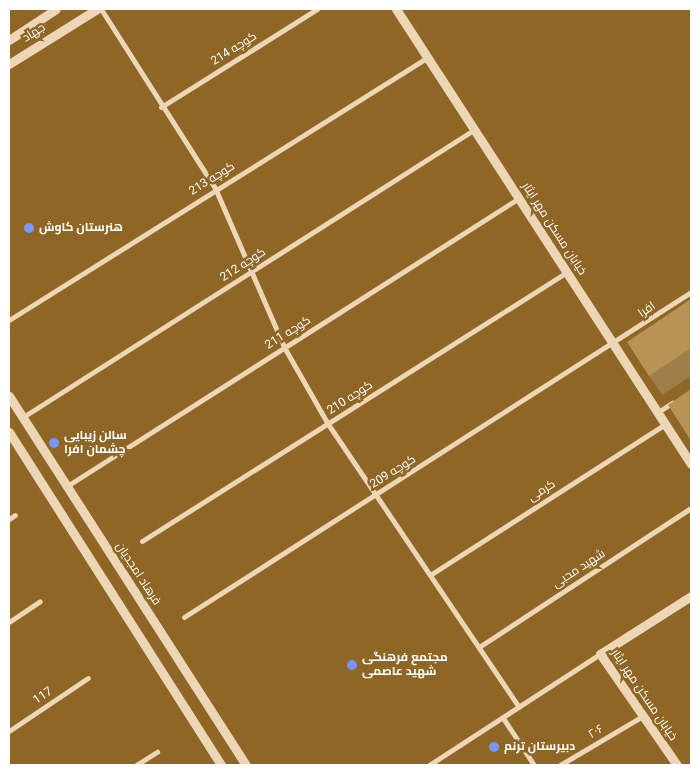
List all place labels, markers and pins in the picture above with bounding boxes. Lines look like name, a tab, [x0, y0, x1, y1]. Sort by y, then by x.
place label: هنرستان کاوش	[39, 221, 123, 235]
marker: هنرستان کاوش	[23, 222, 35, 234]
place label: سالن زیبایی چشمان افرا	[64, 429, 127, 457]
marker: سالن زیبایی چشمان افرا	[48, 437, 60, 449]
place label: مجتمع فرهنگی شهید عاصمی	[362, 651, 448, 679]
marker: مجتمع فرهنگی شهید عاصمی	[346, 659, 358, 671]
place label: دبیرستان ترنم	[504, 740, 575, 754]
marker: دبیرستان ترنم	[488, 741, 500, 753]

